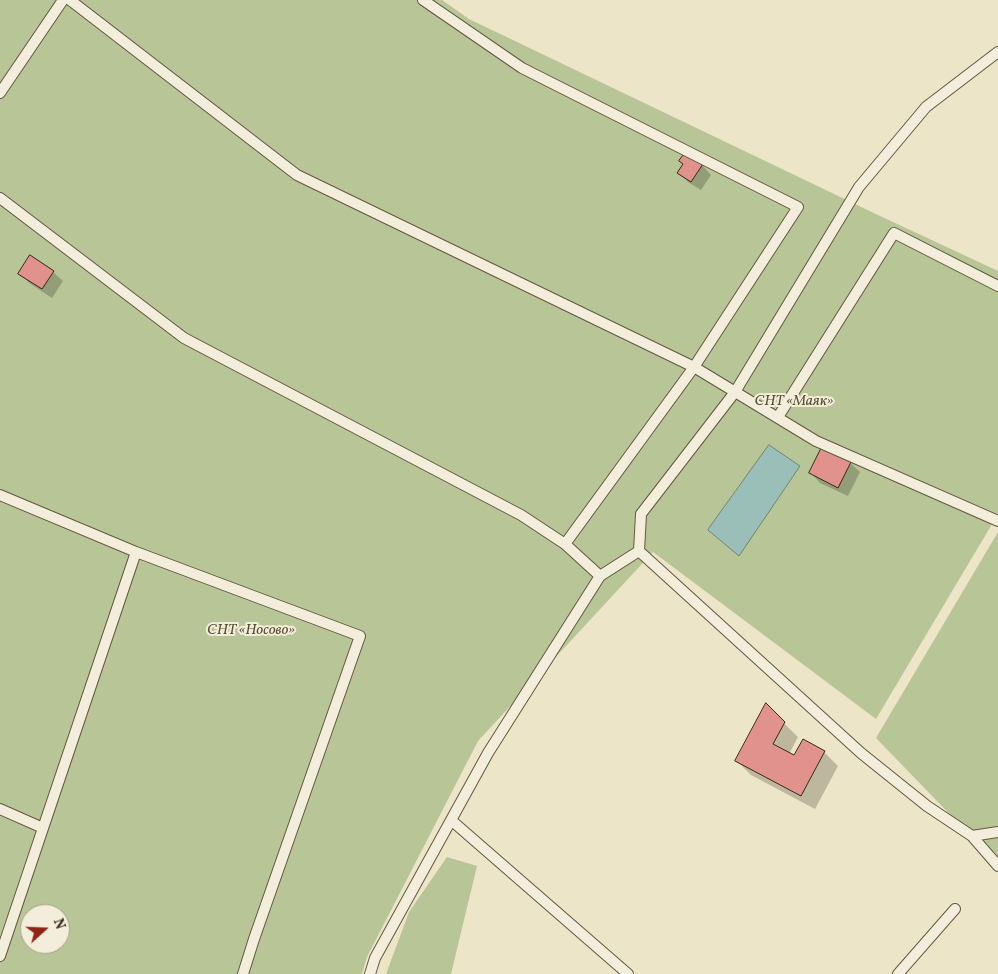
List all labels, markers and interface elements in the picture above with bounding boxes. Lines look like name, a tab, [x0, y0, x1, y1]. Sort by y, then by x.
park label: СНТ «Маяк»	[755, 393, 833, 411]
park label: СНТ «Носово»	[207, 622, 295, 640]
north arrow	[20, 904, 70, 954]
text: N	[48, 916, 69, 932]

